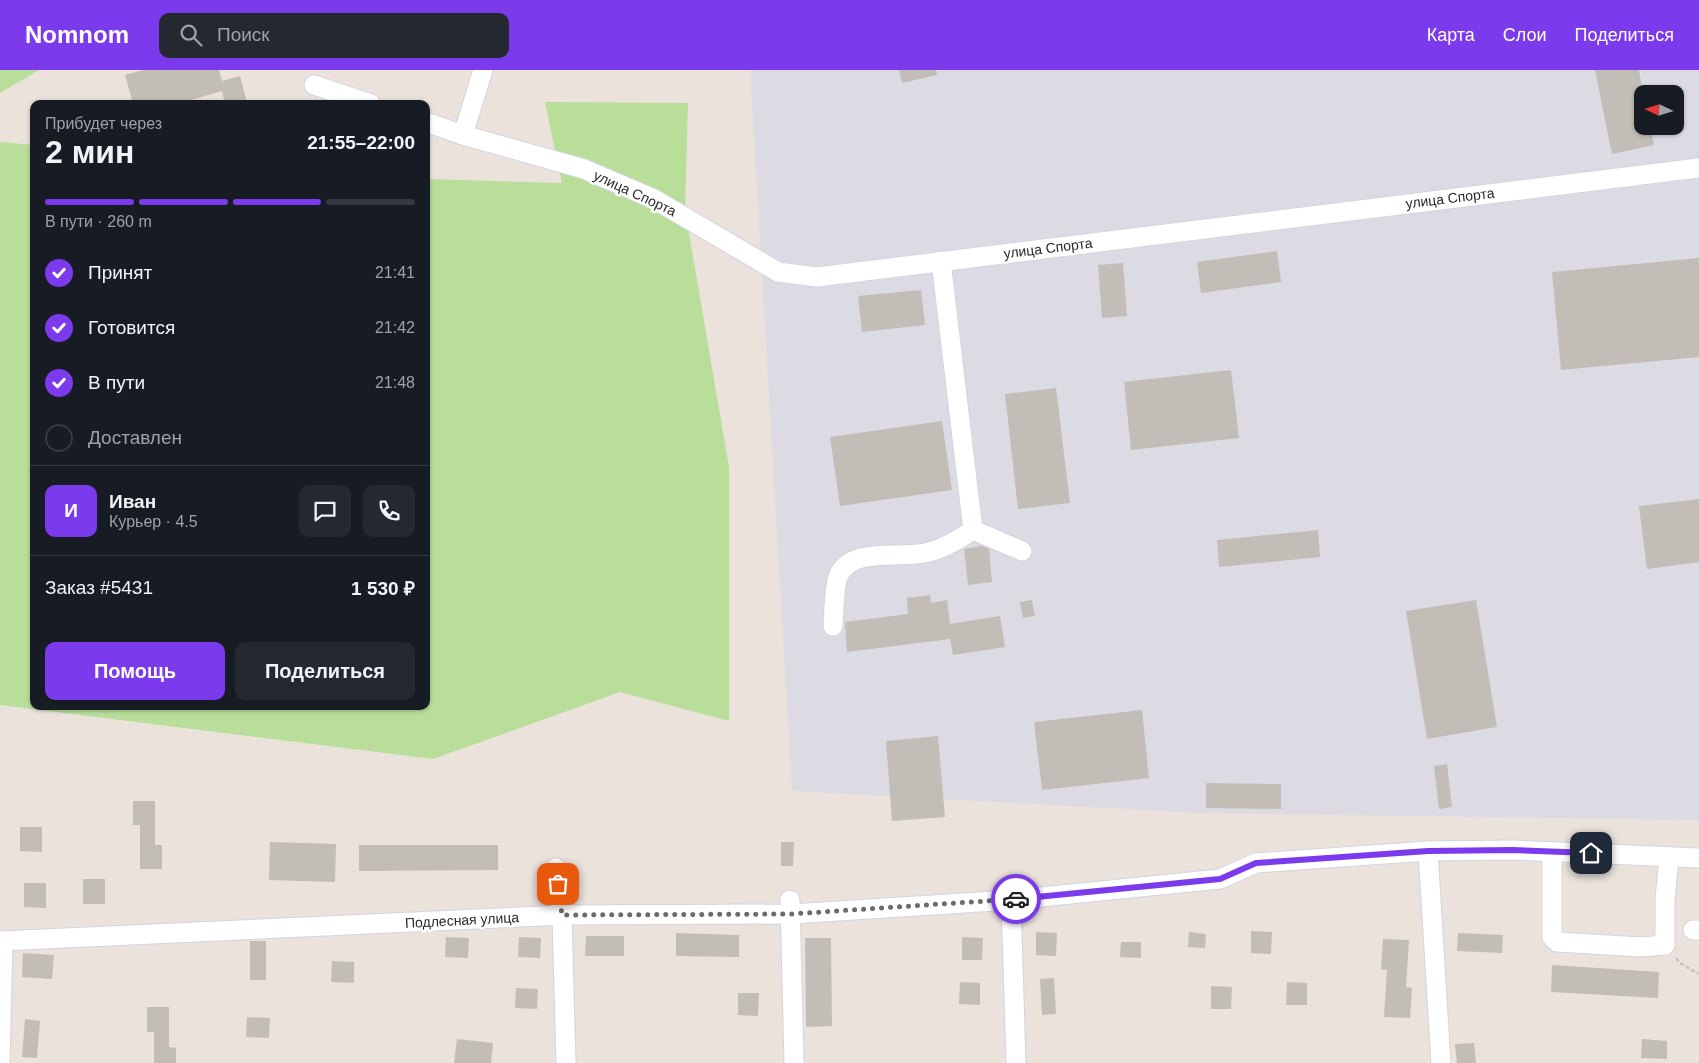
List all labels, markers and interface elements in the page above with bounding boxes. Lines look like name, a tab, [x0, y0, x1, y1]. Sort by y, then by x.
search box	[159, 13, 509, 58]
text: Nomnom	[25, 21, 129, 48]
icon: search	[177, 21, 205, 49]
text: Поиск	[217, 24, 270, 45]
text: Карта	[1427, 25, 1475, 45]
text: Слои	[1503, 25, 1547, 45]
text: Поделиться	[1575, 25, 1674, 45]
north arrow	[1634, 85, 1684, 135]
map controls	[1634, 85, 1684, 135]
text: Прибудет через	[45, 115, 162, 132]
text: 21:55–22:00	[307, 132, 415, 153]
text: 2 мин	[45, 134, 134, 170]
street label: улица Спорта	[591, 167, 679, 219]
street label: улица Спорта	[1405, 185, 1496, 211]
text: В пути · 260 m	[45, 213, 152, 230]
street label: улица Спорта	[1003, 235, 1094, 261]
icon: check	[45, 259, 73, 287]
text: Принят	[88, 262, 152, 283]
text: 21:41	[375, 264, 415, 281]
icon: check	[45, 314, 73, 342]
text: Готовится	[88, 317, 175, 338]
text: 21:42	[375, 319, 415, 336]
icon: check	[45, 369, 73, 397]
text: В пути	[88, 372, 145, 393]
text: 21:48	[375, 374, 415, 391]
text: Доставлен	[88, 427, 182, 448]
button: chat	[299, 485, 351, 537]
button: phone	[363, 485, 415, 537]
text: Иван	[109, 491, 156, 512]
text: И	[64, 500, 78, 521]
text: Курьер · 4.5	[109, 513, 198, 530]
text: Заказ #5431	[45, 577, 153, 598]
text: 1 530 ₽	[351, 578, 415, 599]
button: Помощь	[45, 642, 225, 700]
button: Поделиться	[235, 642, 415, 700]
pin	[1570, 832, 1612, 874]
icon: home	[1577, 839, 1605, 867]
pin	[537, 863, 579, 905]
icon: bag	[544, 870, 572, 898]
courier	[991, 874, 1041, 924]
icon: car	[1002, 885, 1030, 913]
street label: Подлесная улица	[405, 909, 520, 931]

